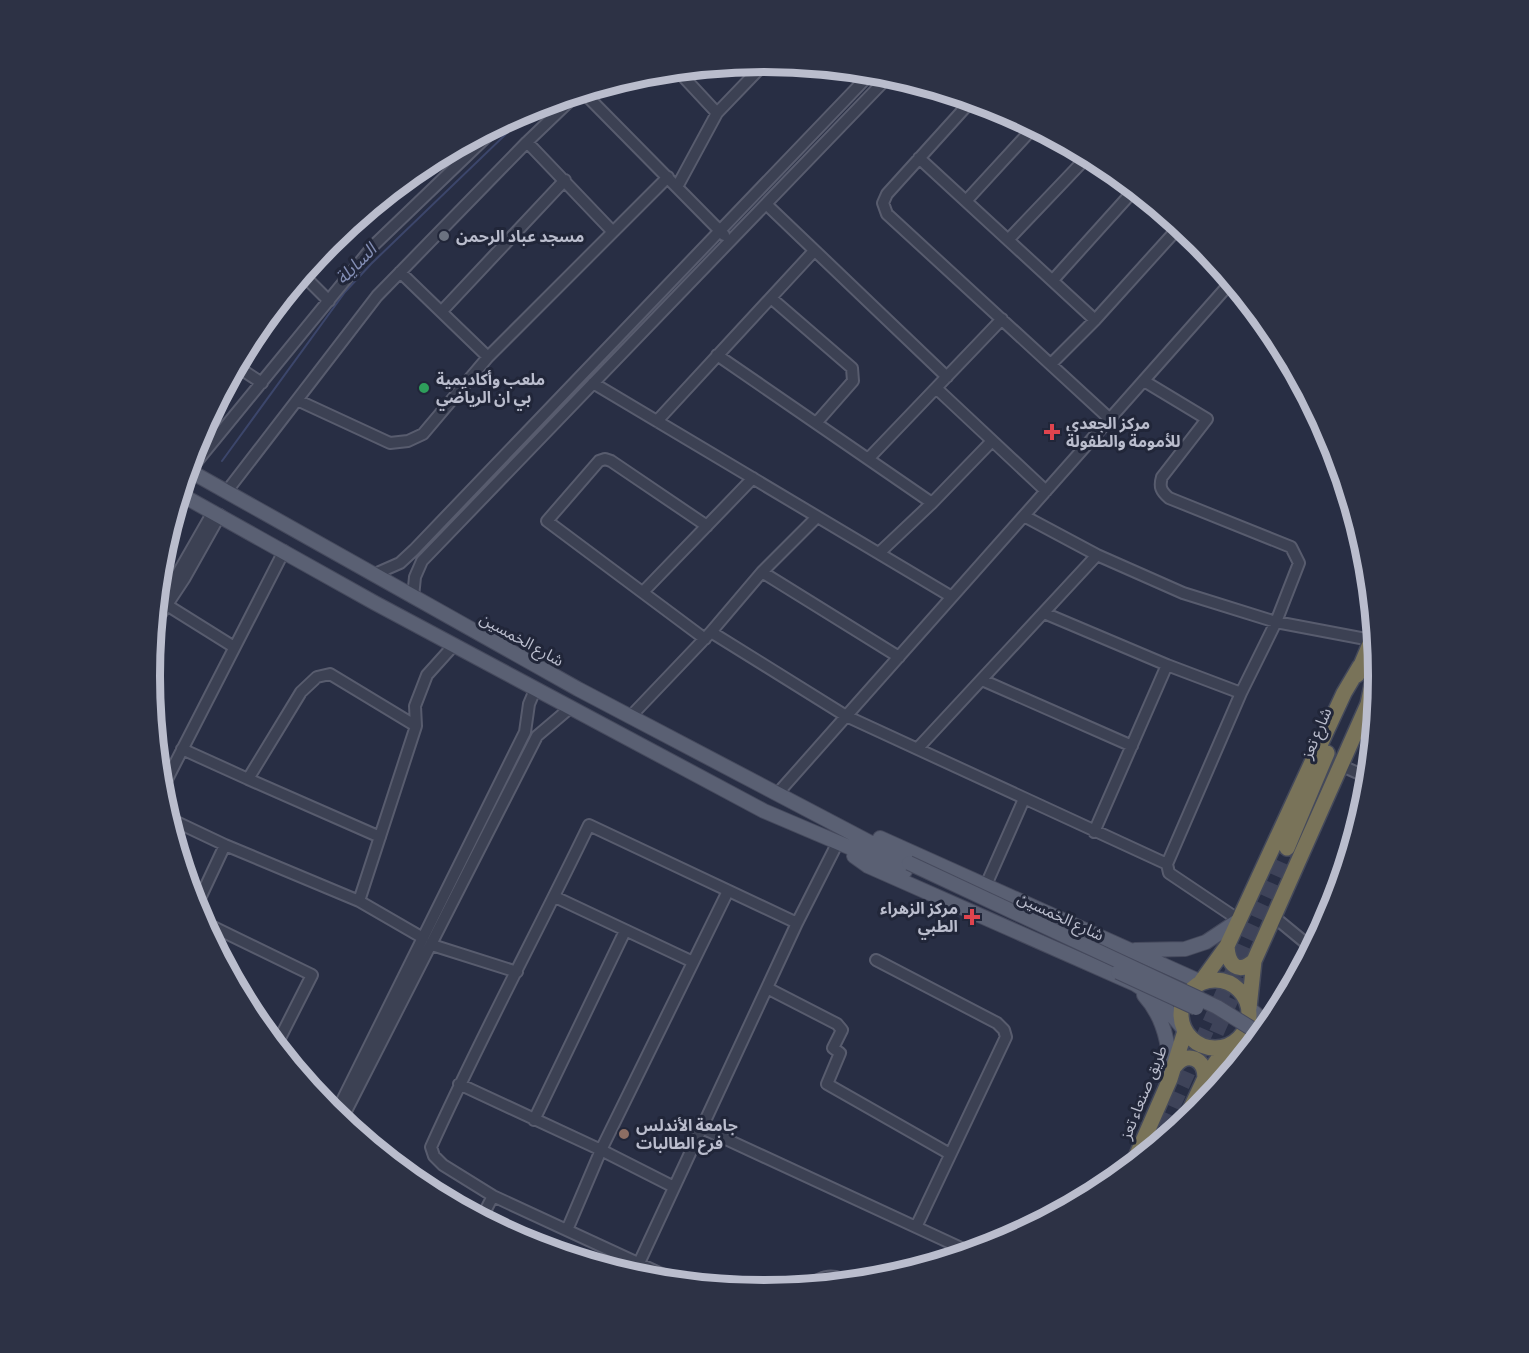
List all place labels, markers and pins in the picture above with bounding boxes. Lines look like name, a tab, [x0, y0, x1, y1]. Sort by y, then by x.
place label: مسجد عباد الرحمن	[456, 226, 584, 246]
marker: مسجد عباد الرحمن	[437, 229, 451, 243]
place label: ملعب وأكاديمية بي ان الرياضي	[436, 369, 545, 411]
marker: ملعب وأكاديمية بي ان الرياضي	[417, 381, 431, 395]
place label: مركز الجعدي للأمومة والطفولة	[1066, 413, 1180, 451]
marker: مركز الجعدي للأمومة والطفولة	[1043, 423, 1061, 441]
place label: مركز الزهراء الطبي	[880, 898, 958, 940]
marker: مركز الزهراء الطبي	[963, 908, 981, 926]
place label: جامعة الأندلس فرع الطالبات	[636, 1115, 738, 1155]
marker: جامعة الأندلس فرع الطالبات	[617, 1127, 631, 1141]

